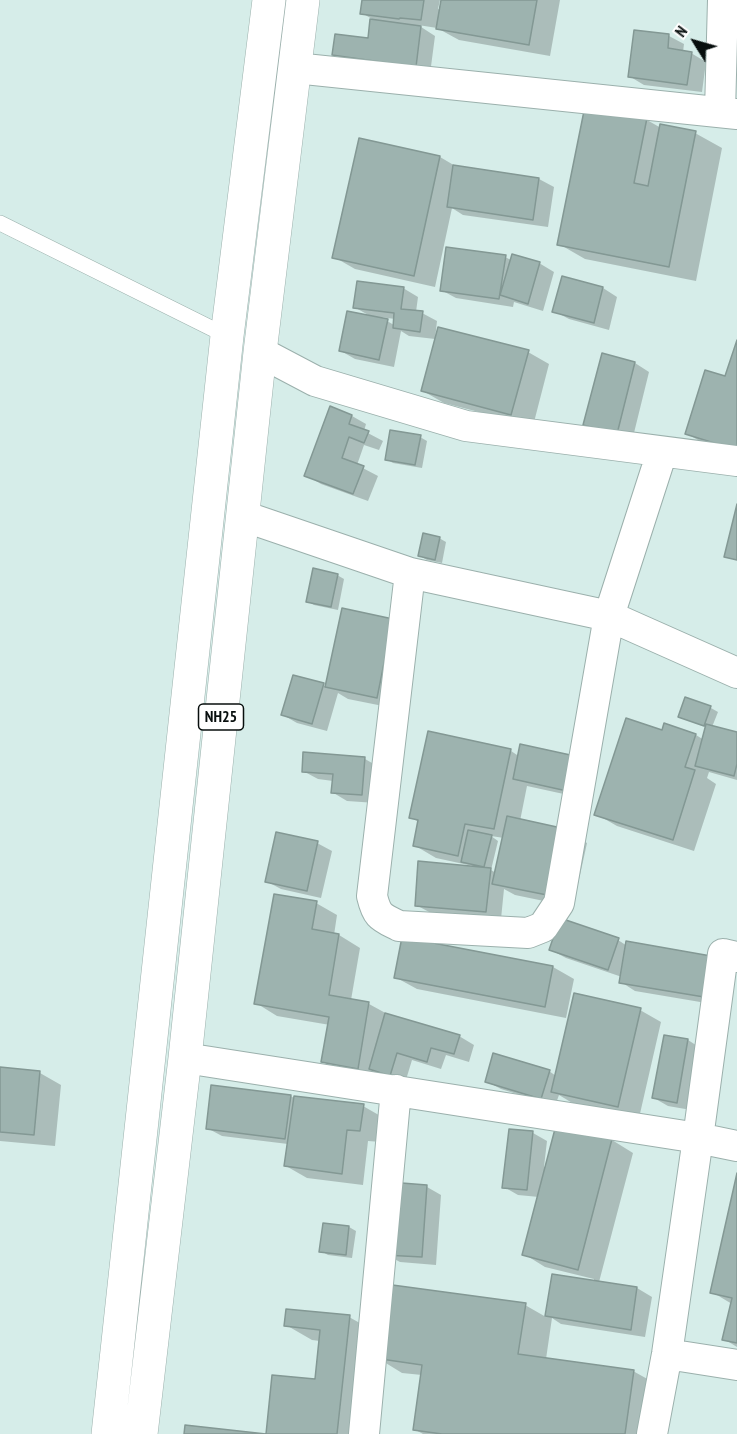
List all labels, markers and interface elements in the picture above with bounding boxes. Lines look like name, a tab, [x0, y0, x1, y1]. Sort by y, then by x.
north arrow	[665, 12, 725, 72]
text: N	[670, 22, 691, 41]
road number: NH25	[198, 704, 244, 730]

